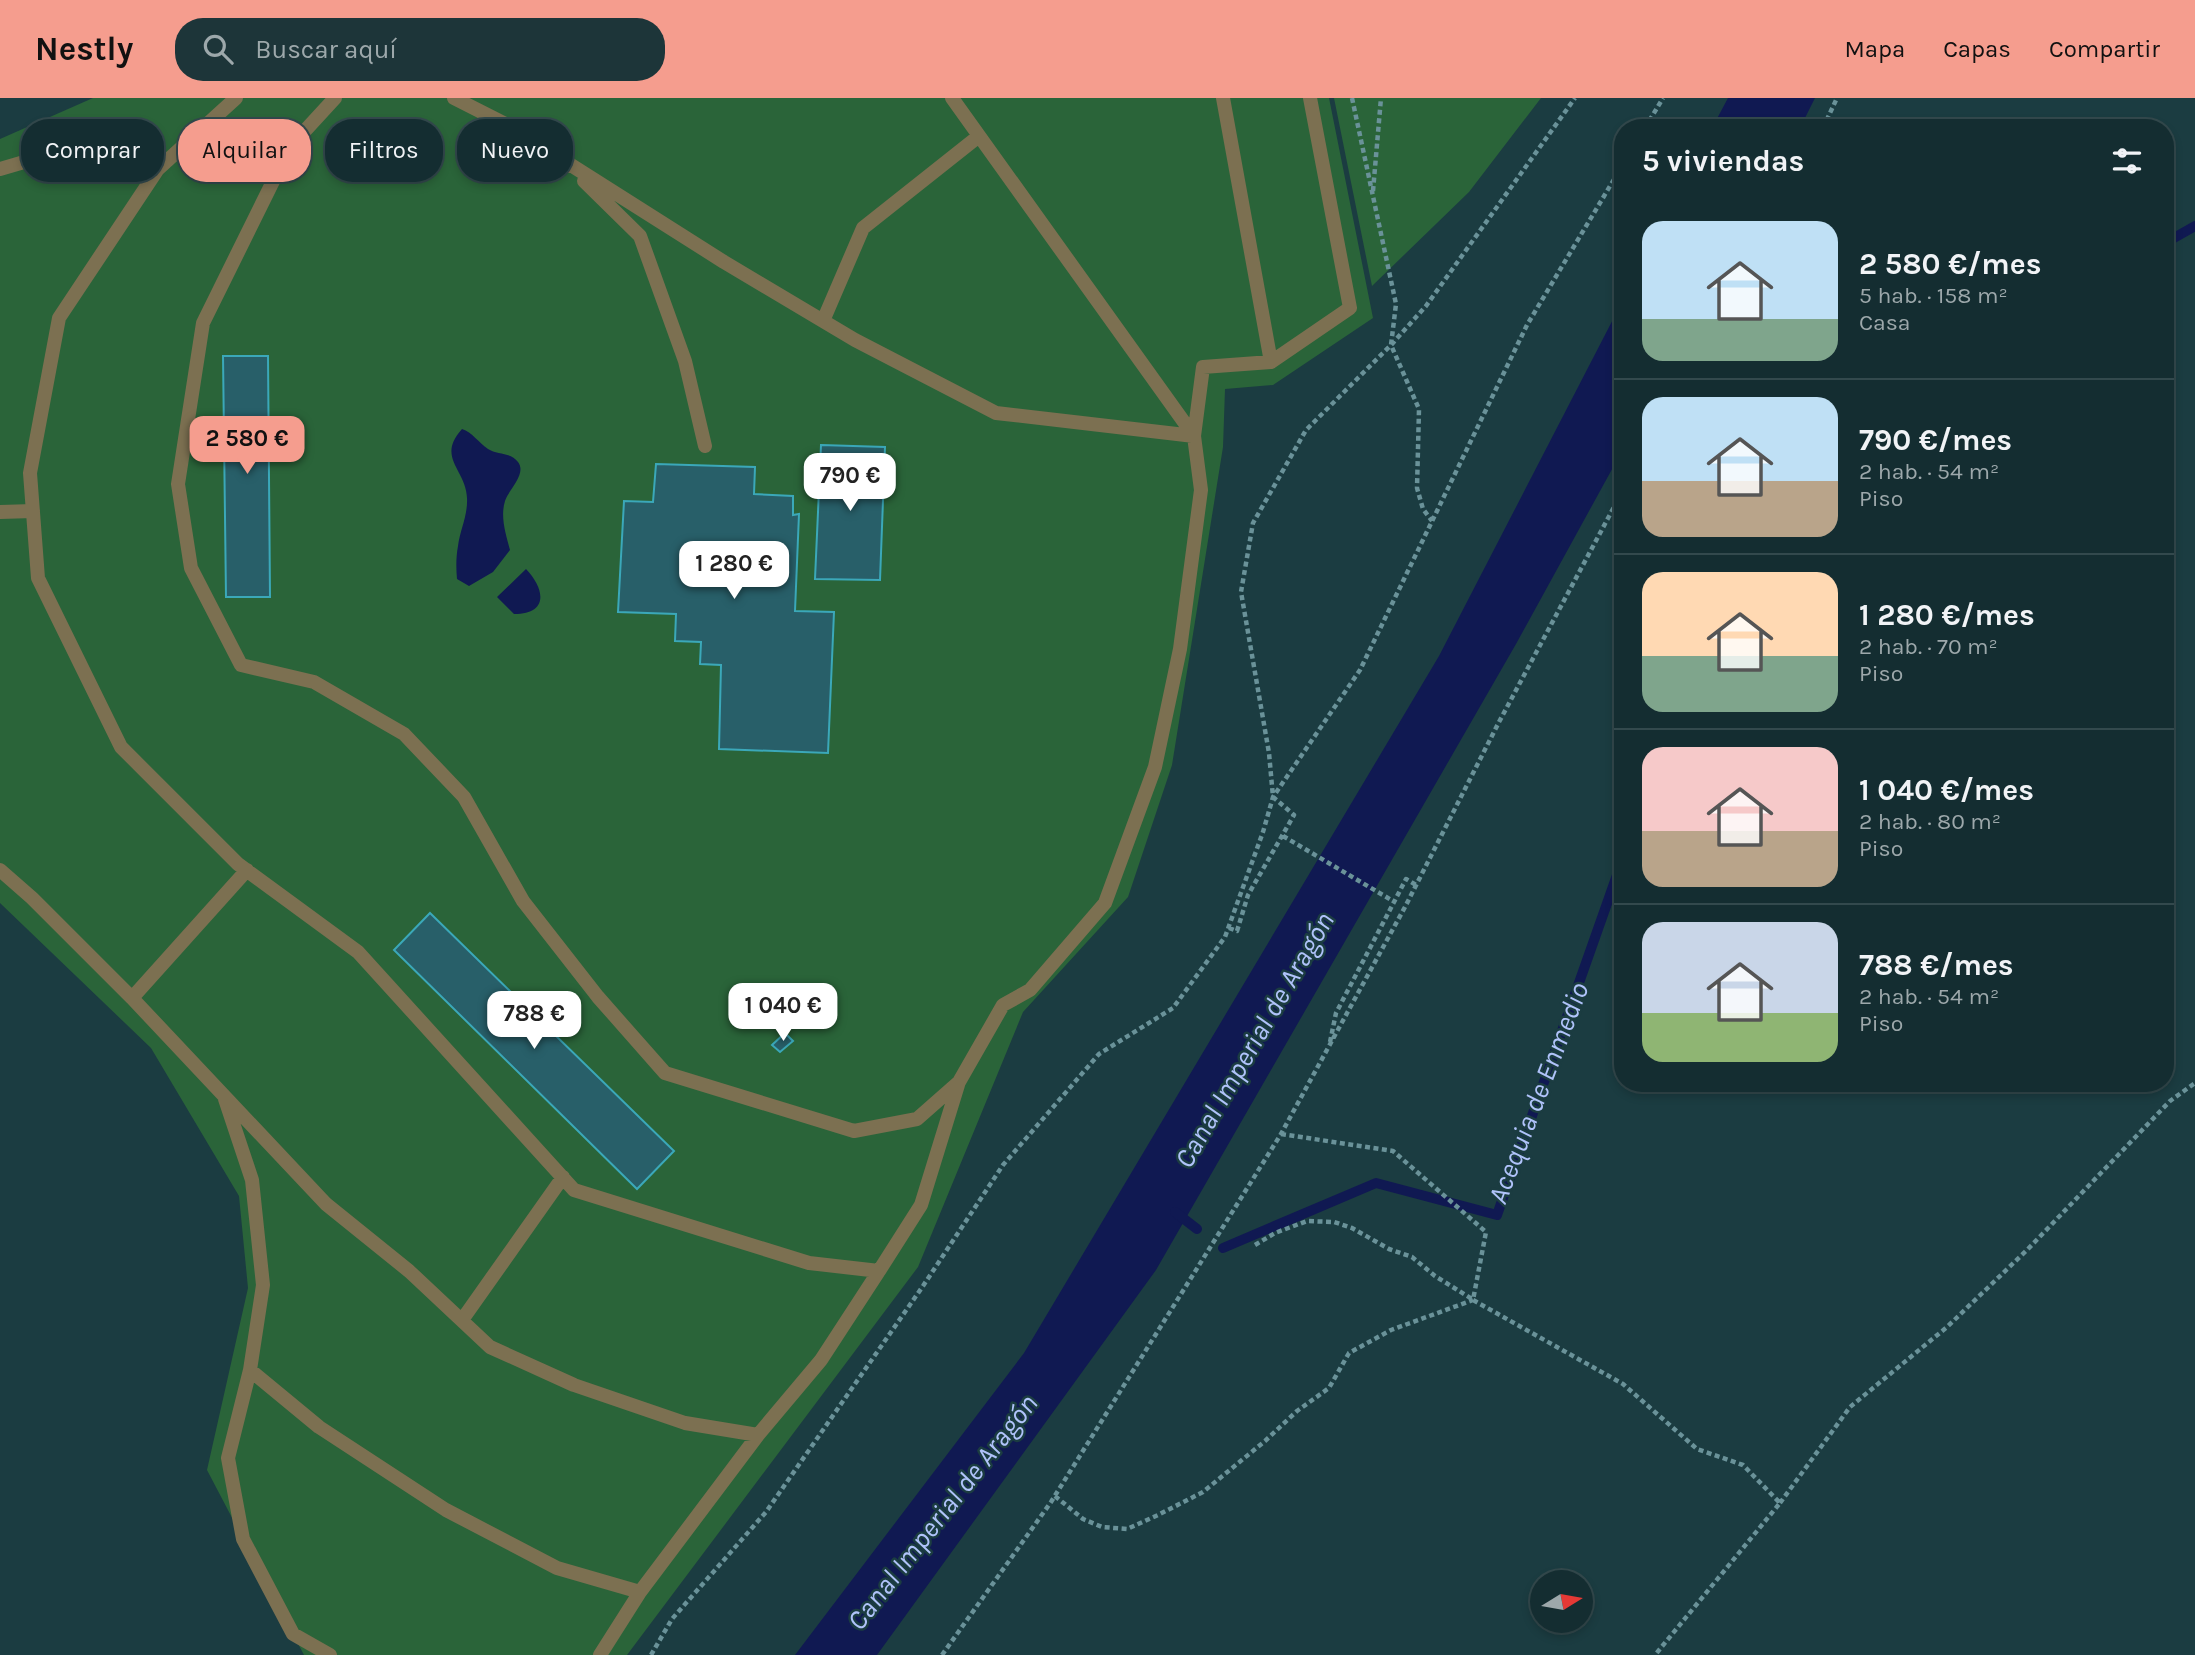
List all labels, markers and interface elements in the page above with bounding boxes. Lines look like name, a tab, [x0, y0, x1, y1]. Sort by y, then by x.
search box	[175, 18, 665, 81]
text: Nestly	[35, 30, 133, 68]
icon: search	[199, 30, 237, 68]
text: Buscar aquí	[255, 34, 397, 65]
text: Mapa	[1844, 35, 1905, 63]
text: Capas	[1943, 35, 2011, 63]
text: Compartir	[2049, 35, 2160, 63]
chip: Comprar	[21, 119, 164, 182]
chip: Alquilar	[178, 119, 311, 182]
chip: Filtros	[325, 119, 443, 182]
chip: Nuevo	[457, 119, 573, 182]
icon: filters	[2108, 142, 2146, 180]
text: 5 viviendas	[1642, 143, 1804, 179]
text: 2 580 €/mes	[1859, 246, 2042, 282]
icon: home	[1698, 249, 1782, 333]
text: 5 hab. · 158 m²	[1859, 282, 2008, 309]
text: Casa	[1859, 309, 1911, 336]
pin: 2 580 €	[182, 416, 312, 476]
text: 790 €/mes	[1859, 422, 2012, 458]
text: 2 580 €	[206, 425, 288, 452]
icon: home	[1698, 425, 1782, 509]
pin: 790 €	[801, 454, 899, 513]
text: 2 hab. · 54 m²	[1859, 458, 1999, 485]
text: 790 €	[820, 462, 880, 489]
text: Piso	[1859, 485, 1903, 512]
pin: 1 280 €	[669, 542, 799, 601]
text: 1 280 €	[695, 550, 773, 577]
text: 1 280 €/mes	[1859, 597, 2035, 633]
icon: home	[1698, 600, 1782, 684]
text: 2 hab. · 70 m²	[1859, 633, 1998, 660]
text: Piso	[1859, 660, 1903, 687]
text: 1 040 €/mes	[1859, 772, 2034, 808]
icon: home	[1698, 775, 1782, 859]
text: 2 hab. · 80 m²	[1859, 808, 2001, 835]
text: Piso	[1859, 835, 1903, 862]
water label: Canal Imperial de Aragón	[1167, 906, 1341, 1174]
text: 788 €/mes	[1859, 947, 2014, 983]
icon: home	[1698, 950, 1782, 1034]
water label: Acequia de Enmedio	[1481, 978, 1595, 1208]
text: 2 hab. · 54 m²	[1859, 983, 1999, 1010]
pin: 1 040 €	[718, 984, 848, 1043]
pin: 788 €	[485, 992, 583, 1051]
text: 1 040 €	[744, 992, 822, 1019]
text: 788 €	[503, 1000, 565, 1027]
text: Piso	[1859, 1010, 1903, 1037]
water label: Canal Imperial de Aragón	[840, 1388, 1044, 1636]
north arrow	[1530, 1570, 1592, 1633]
map controls	[1530, 1570, 1593, 1633]

